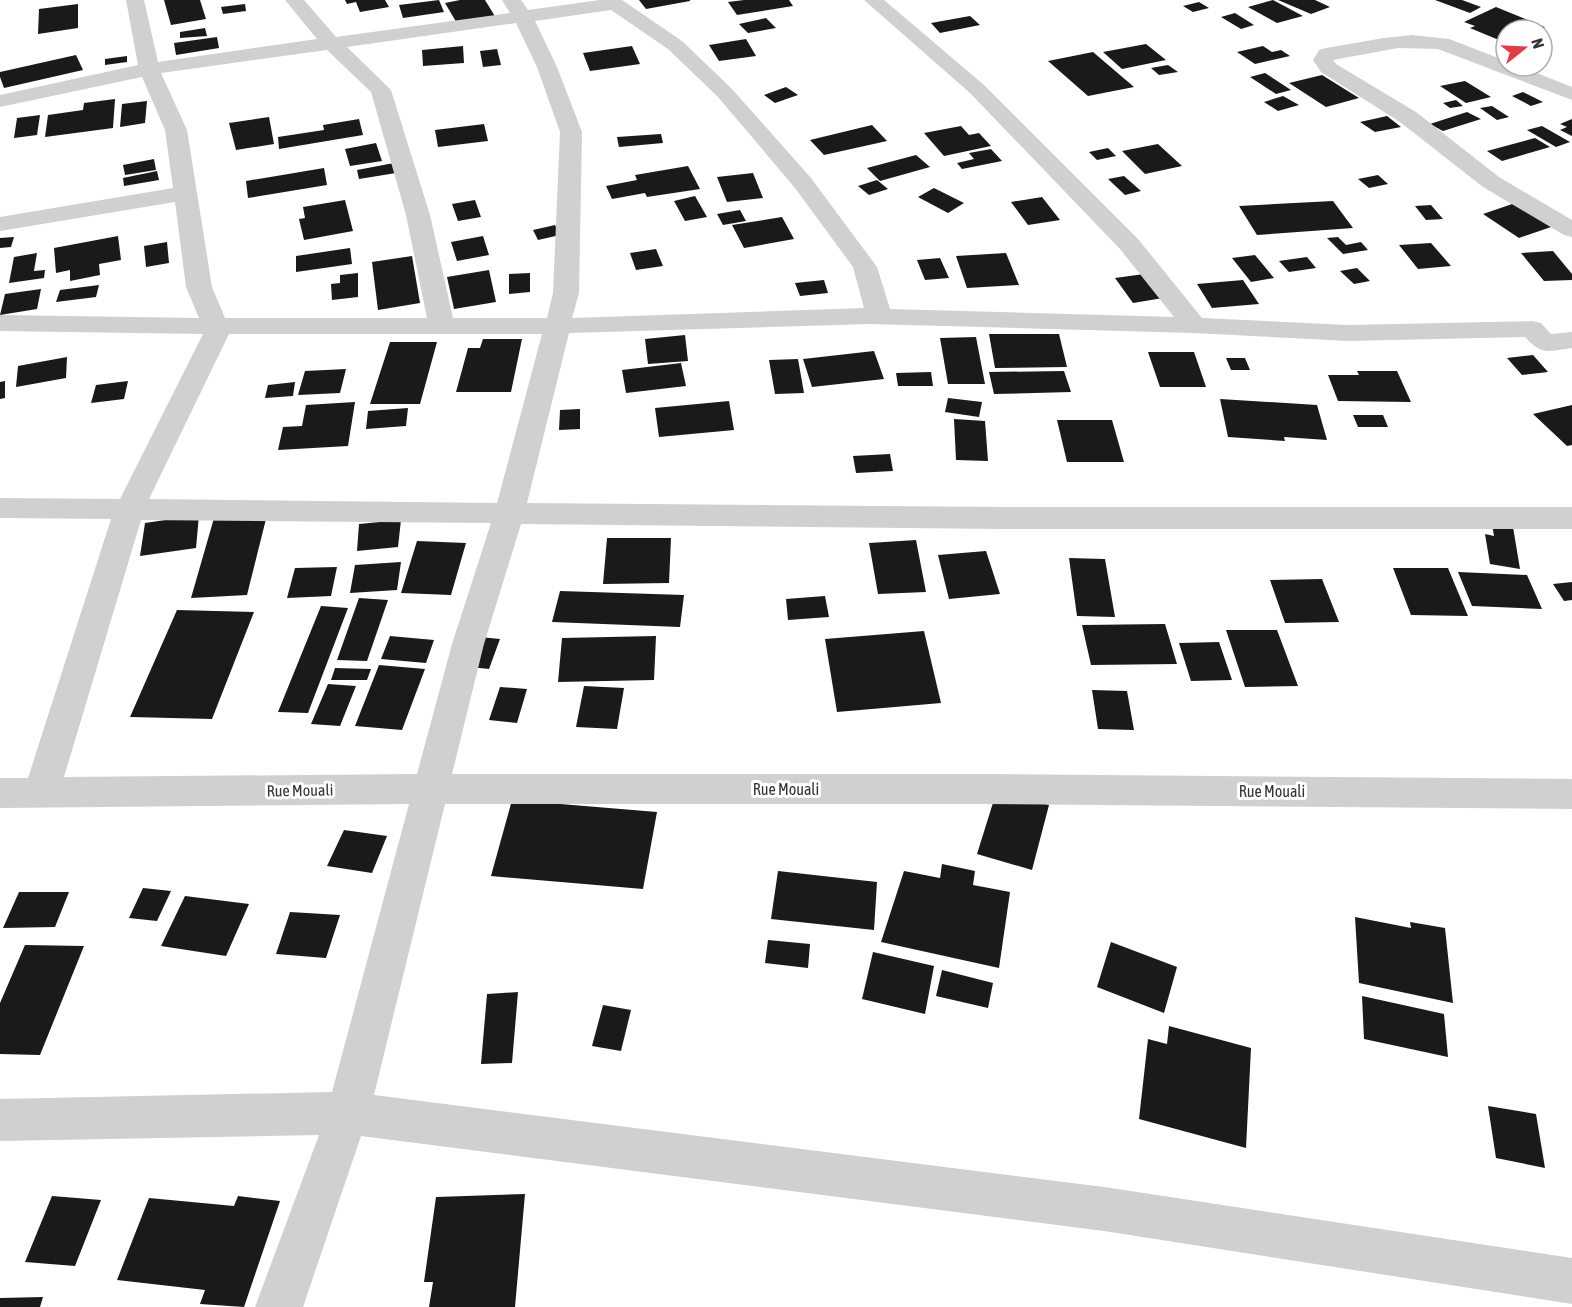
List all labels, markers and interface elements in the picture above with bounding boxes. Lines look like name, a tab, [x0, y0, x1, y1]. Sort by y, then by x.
north arrow	[1494, 18, 1554, 78]
text: N	[1528, 36, 1548, 51]
street label: Rue Mouali	[267, 780, 333, 800]
street label: Rue Mouali	[753, 780, 819, 798]
street label: Rue Mouali	[1239, 782, 1305, 800]

